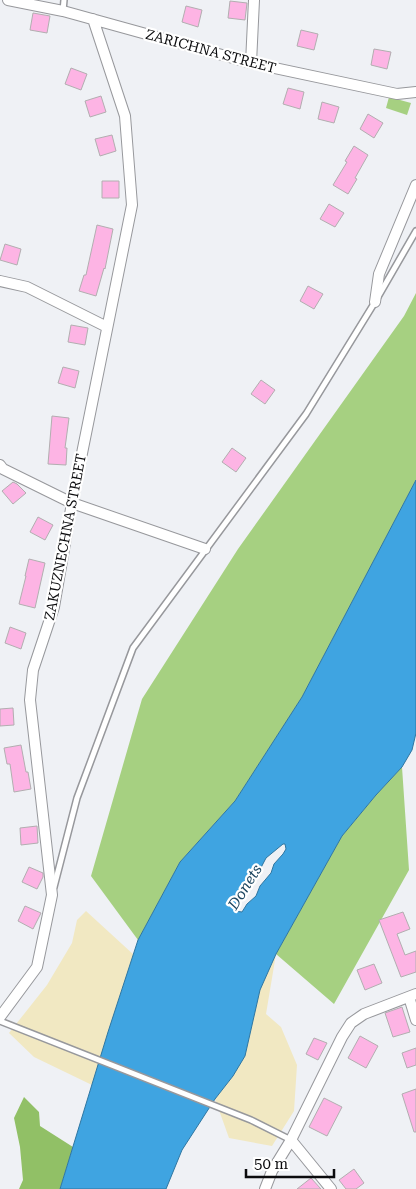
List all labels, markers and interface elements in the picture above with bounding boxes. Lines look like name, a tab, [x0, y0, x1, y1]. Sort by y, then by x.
street label: ZARICHNA STREET	[144, 26, 278, 76]
street label: ZAKUZNECHNA STREET	[41, 452, 89, 622]
water label: Donets	[224, 861, 266, 914]
scale bar	[246, 1146, 334, 1178]
text: 50 m	[254, 1155, 289, 1173]

